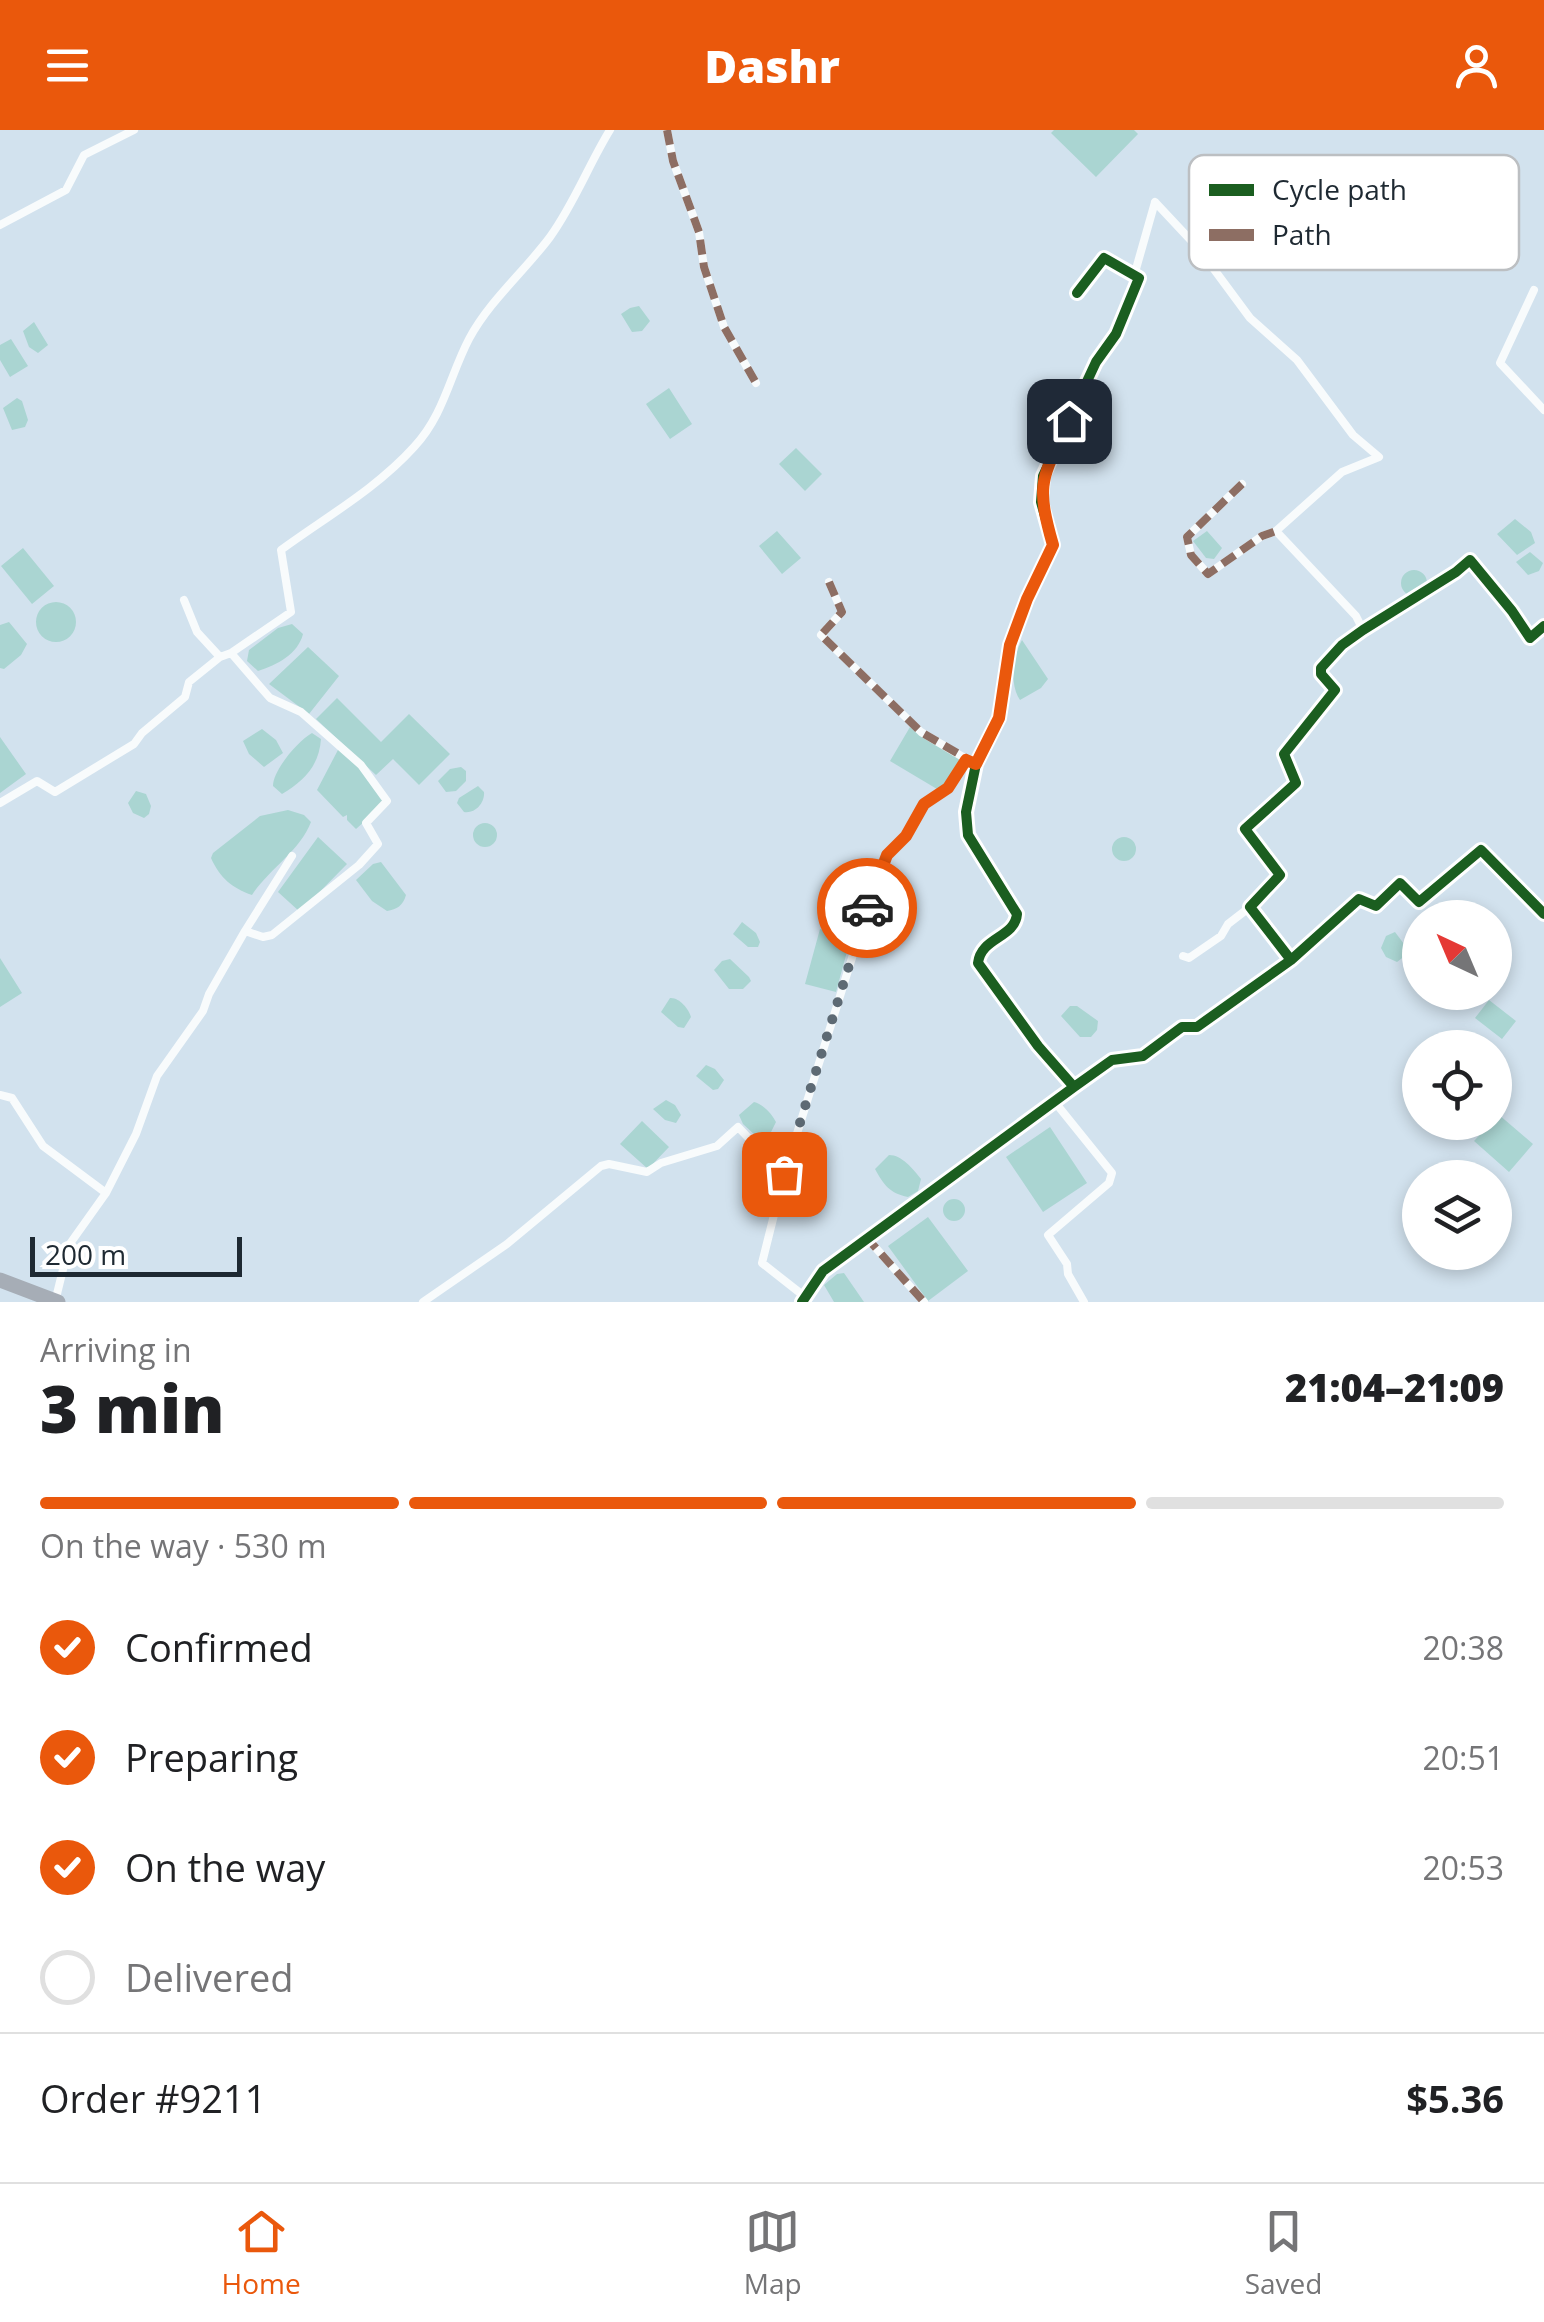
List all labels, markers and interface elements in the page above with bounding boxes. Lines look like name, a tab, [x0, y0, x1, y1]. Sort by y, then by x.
text: Dashr	[704, 35, 840, 96]
icon: menu	[40, 38, 95, 93]
icon: person	[1449, 38, 1504, 93]
legend	[1189, 155, 1519, 270]
text: Cycle path	[1272, 170, 1407, 208]
text: Path	[1272, 215, 1332, 253]
pin	[1027, 379, 1112, 464]
icon: home	[1042, 394, 1097, 449]
courier	[817, 858, 917, 958]
icon: car	[840, 881, 895, 936]
north arrow	[1402, 900, 1512, 1010]
map controls	[1402, 900, 1512, 1270]
button: locate	[1402, 1030, 1512, 1140]
pin	[742, 1132, 827, 1217]
icon: bag	[757, 1147, 812, 1202]
button: layers	[1402, 1160, 1512, 1270]
scale bar	[30, 1232, 242, 1276]
text: 200 m	[45, 1235, 126, 1273]
text: Arriving in	[40, 1328, 192, 1371]
text: 21:04–21:09	[1285, 1361, 1504, 1413]
text: 3 min	[40, 1364, 225, 1452]
text: On the way · 530 m	[40, 1524, 327, 1567]
icon: check	[40, 1620, 95, 1675]
text: Confirmed	[125, 1621, 313, 1673]
text: 20:38	[1422, 1626, 1504, 1669]
icon: check	[40, 1730, 95, 1785]
text: Preparing	[125, 1731, 298, 1783]
text: 20:51	[1422, 1736, 1504, 1779]
icon: check	[40, 1840, 95, 1895]
text: On the way	[125, 1841, 325, 1893]
text: 20:53	[1422, 1846, 1504, 1889]
text: Delivered	[125, 1951, 294, 2003]
text: Order #9211	[40, 2072, 267, 2124]
text: $5.36	[1406, 2072, 1504, 2124]
tab: Home	[222, 2204, 301, 2302]
tab: Map	[744, 2204, 802, 2302]
tab: Saved	[1245, 2204, 1322, 2302]

